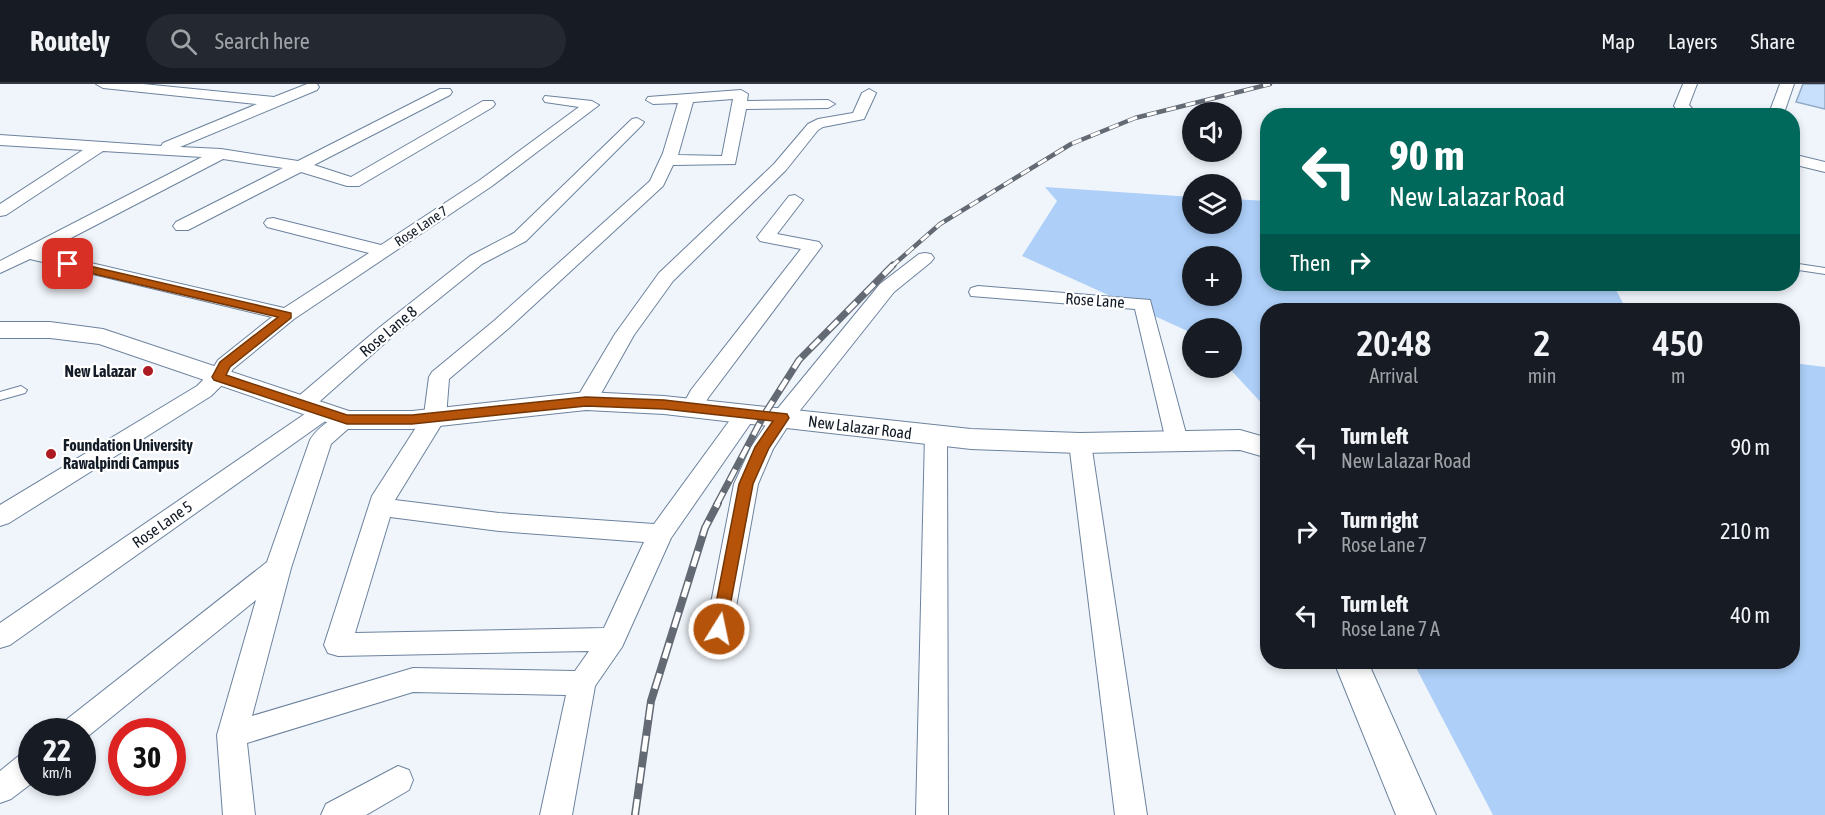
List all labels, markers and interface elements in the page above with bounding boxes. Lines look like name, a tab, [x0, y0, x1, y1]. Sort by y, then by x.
search box	[146, 14, 566, 68]
text: Routely	[30, 25, 110, 57]
icon: search	[167, 25, 200, 58]
text: Search here	[215, 28, 310, 54]
text: Map	[1601, 29, 1635, 53]
text: Layers	[1668, 29, 1718, 53]
text: Share	[1751, 29, 1795, 53]
map controls	[1182, 102, 1242, 378]
button: sound	[1182, 102, 1242, 162]
text: 90 m	[1389, 131, 1464, 179]
icon: left	[1290, 132, 1368, 210]
button: layers	[1182, 174, 1242, 234]
text: New Lalazar Road	[1389, 181, 1565, 212]
street label: Rose Lane 7	[391, 202, 451, 250]
pin	[42, 238, 93, 289]
button: +	[1182, 246, 1242, 306]
icon: right	[1343, 246, 1376, 279]
icon: arrive	[51, 247, 84, 280]
text: Then	[1290, 250, 1331, 276]
street label: Rose Lane	[1065, 289, 1125, 311]
street label: Rose Lane 8	[356, 302, 420, 360]
button: −	[1182, 318, 1242, 378]
text: 20:48	[1356, 322, 1431, 364]
text: 2	[1534, 322, 1550, 364]
text: 450	[1653, 322, 1704, 364]
place label: New Lalazar	[64, 362, 136, 380]
marker: New Lalazar	[141, 364, 155, 378]
text: Arrival	[1369, 364, 1418, 387]
text: min	[1528, 364, 1556, 387]
text: m	[1671, 364, 1685, 387]
street label: New Lalazar Road	[807, 412, 913, 442]
text: Turn left	[1341, 423, 1408, 449]
icon: left	[1290, 431, 1323, 464]
text: 90 m	[1730, 434, 1770, 460]
place label: Foundation University Rawalpindi Campus	[63, 436, 193, 472]
marker: Foundation University Rawalpindi Campus	[44, 447, 58, 461]
text: New Lalazar Road	[1341, 449, 1471, 472]
street label: Rose Lane 5	[129, 497, 195, 551]
text: Turn right	[1341, 507, 1418, 533]
icon: right	[1290, 515, 1323, 548]
text: 210 m	[1720, 518, 1770, 544]
text: Rose Lane 7	[1341, 533, 1427, 556]
text: Turn left	[1341, 591, 1408, 617]
position arrow	[687, 597, 751, 661]
icon: left	[1290, 599, 1323, 632]
text: 40 m	[1730, 602, 1770, 628]
text: Rose Lane 7 A	[1341, 617, 1440, 640]
speed limit sign: 30	[108, 718, 186, 796]
text: 22	[43, 733, 71, 767]
text: km/h	[42, 764, 72, 781]

